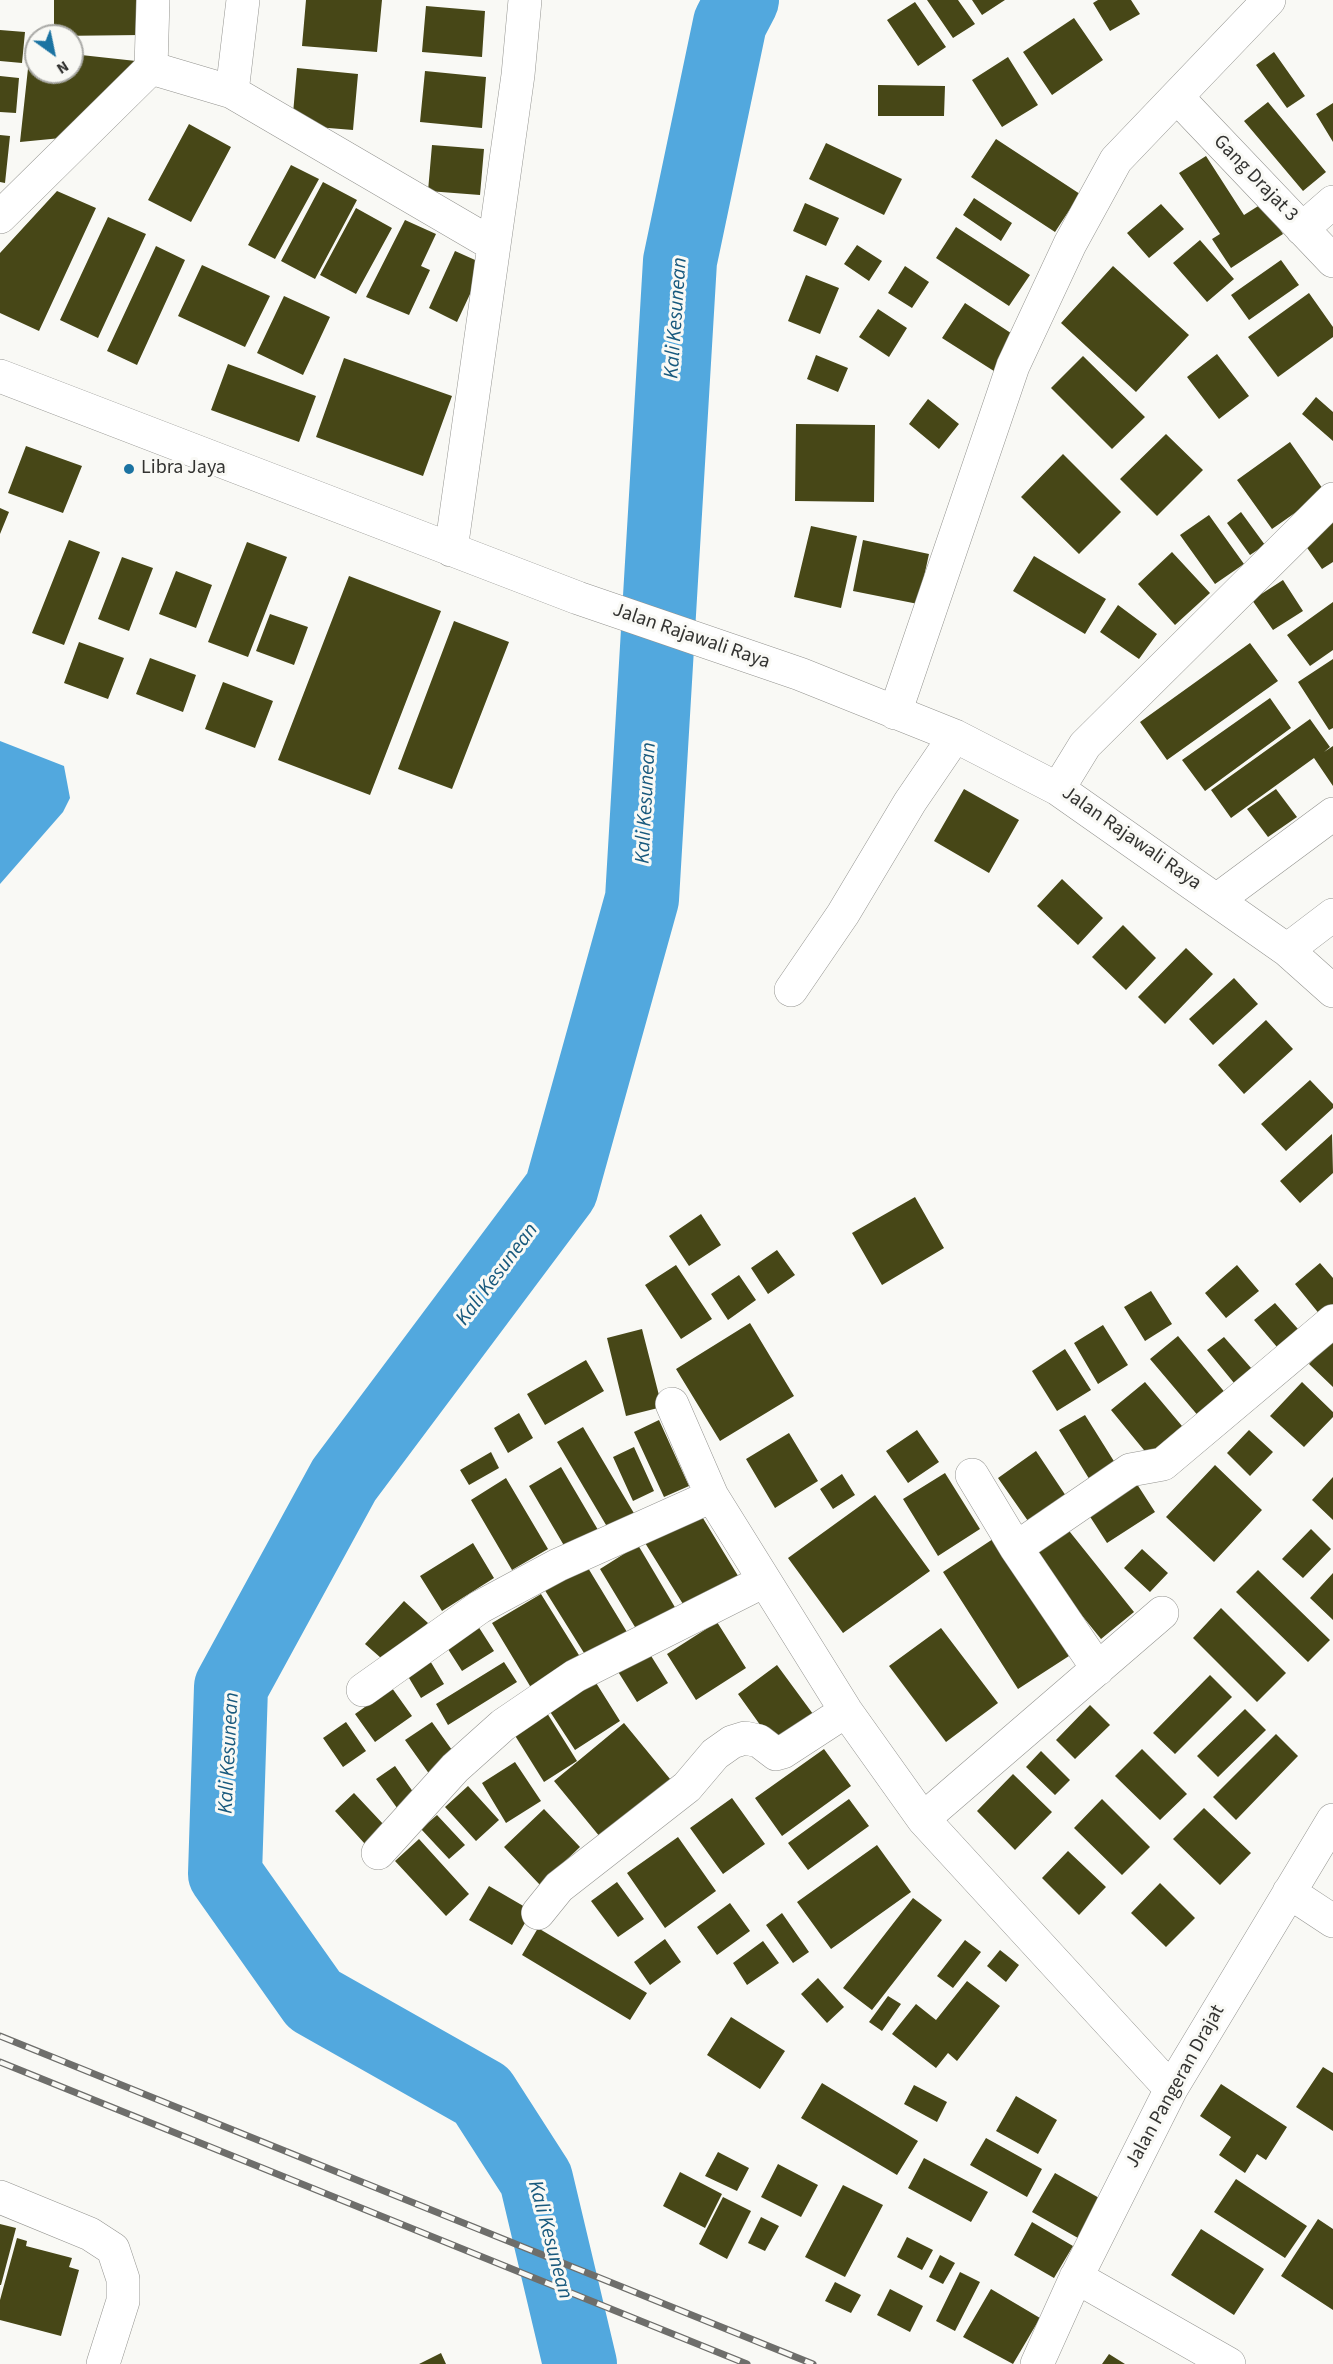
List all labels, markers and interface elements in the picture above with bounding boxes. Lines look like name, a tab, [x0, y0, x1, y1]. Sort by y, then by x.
north arrow	[24, 24, 84, 84]
text: N	[52, 55, 73, 80]
street label: Gang Drajat 3	[1208, 130, 1302, 228]
water label: Kali Kesunean	[660, 257, 694, 379]
place label: Libra Jaya	[141, 457, 226, 481]
marker: Libra Jaya	[122, 462, 136, 476]
street label: Jalan Rajawali Raya	[609, 599, 773, 675]
water label: Kali Kesunean	[631, 742, 663, 864]
street label: Jalan Rajawali Raya	[1057, 782, 1205, 896]
water label: Kali Kesunean	[451, 1219, 545, 1331]
water label: Kali Kesunean	[214, 1692, 246, 1814]
street label: Jalan Pangeran Drajat	[1121, 2001, 1231, 2173]
water label: Kali Kesunean	[521, 2178, 577, 2302]

